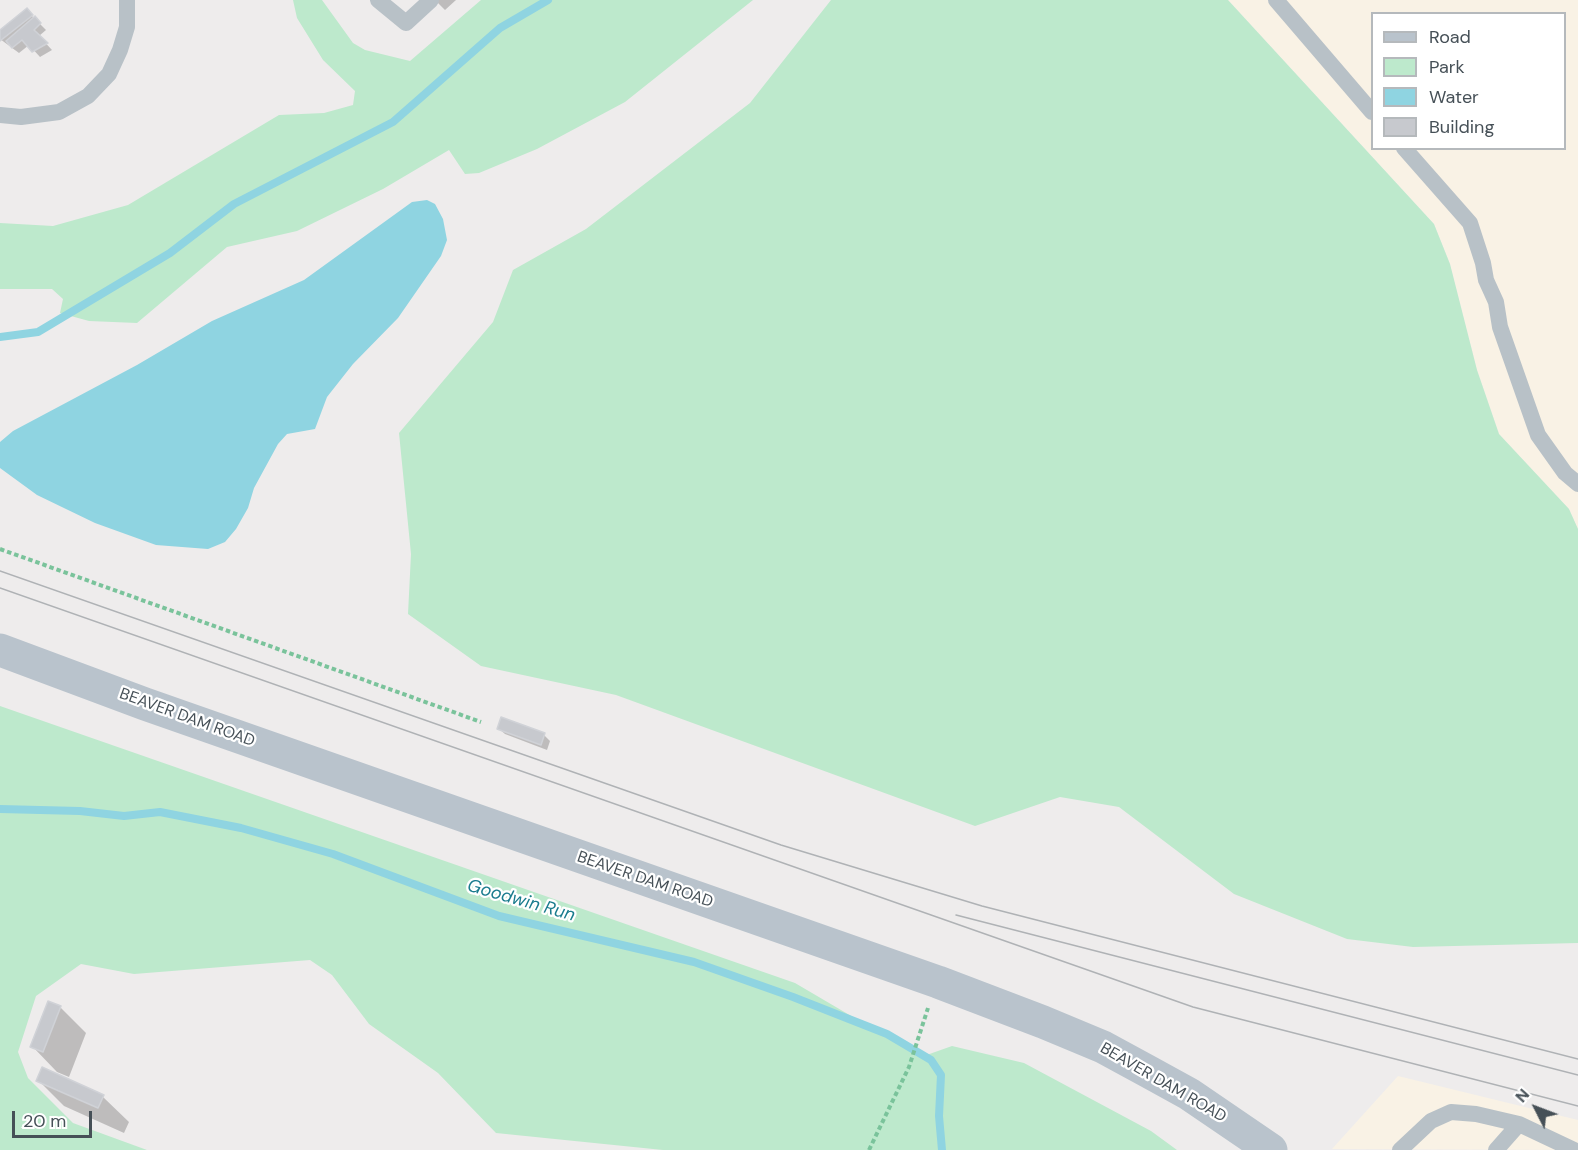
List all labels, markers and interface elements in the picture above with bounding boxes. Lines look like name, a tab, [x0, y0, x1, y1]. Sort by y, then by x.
legend	[1371, 12, 1566, 150]
text: Road	[1429, 25, 1471, 49]
text: Park	[1429, 55, 1465, 79]
text: Water	[1429, 85, 1479, 109]
text: Building	[1429, 115, 1494, 139]
street label: BEAVER DAM ROAD	[117, 685, 257, 751]
street label: BEAVER DAM ROAD	[574, 848, 716, 912]
water label: Goodwin Run	[465, 875, 577, 927]
street label: BEAVER DAM ROAD	[1096, 1039, 1230, 1127]
north arrow	[1506, 1078, 1566, 1138]
text: N	[1511, 1084, 1534, 1107]
scale bar	[15, 1099, 94, 1137]
text: 20 m	[23, 1109, 66, 1133]

